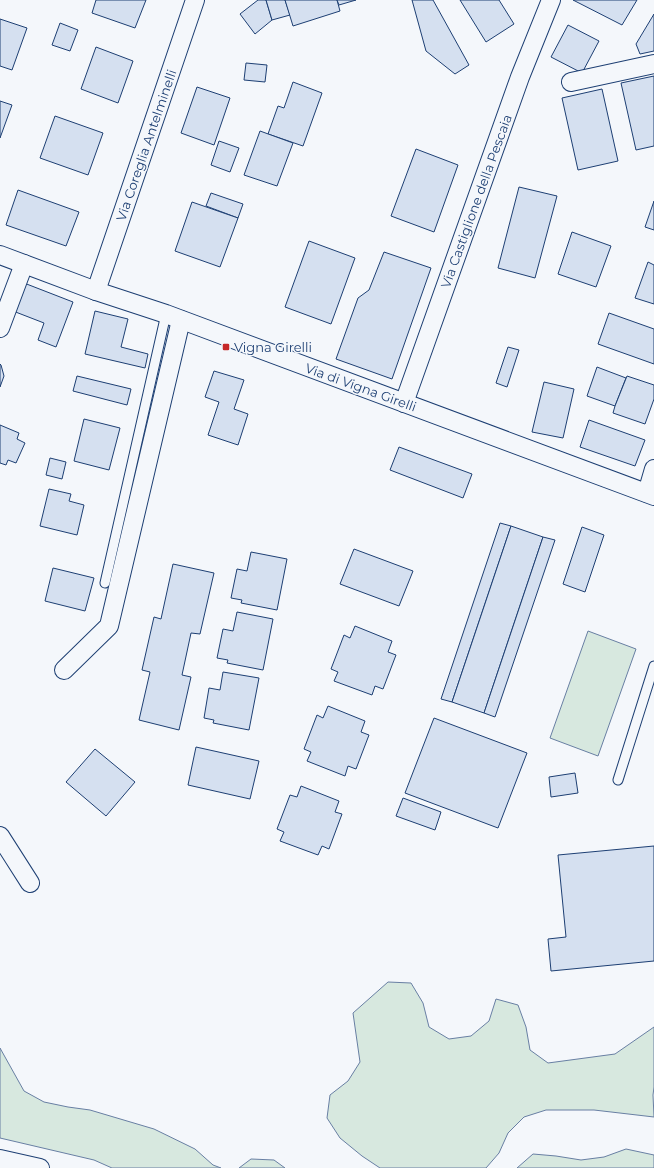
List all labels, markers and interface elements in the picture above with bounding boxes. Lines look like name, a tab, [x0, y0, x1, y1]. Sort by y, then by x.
street label: Via Coreglia Antelminelli	[113, 67, 179, 223]
street label: Via Castiglione della Pescaia	[437, 112, 515, 290]
place label: Vigna Girelli	[234, 339, 312, 355]
marker: Vigna Girelli	[221, 342, 231, 352]
street label: Via di Vigna Girelli	[303, 359, 419, 415]

